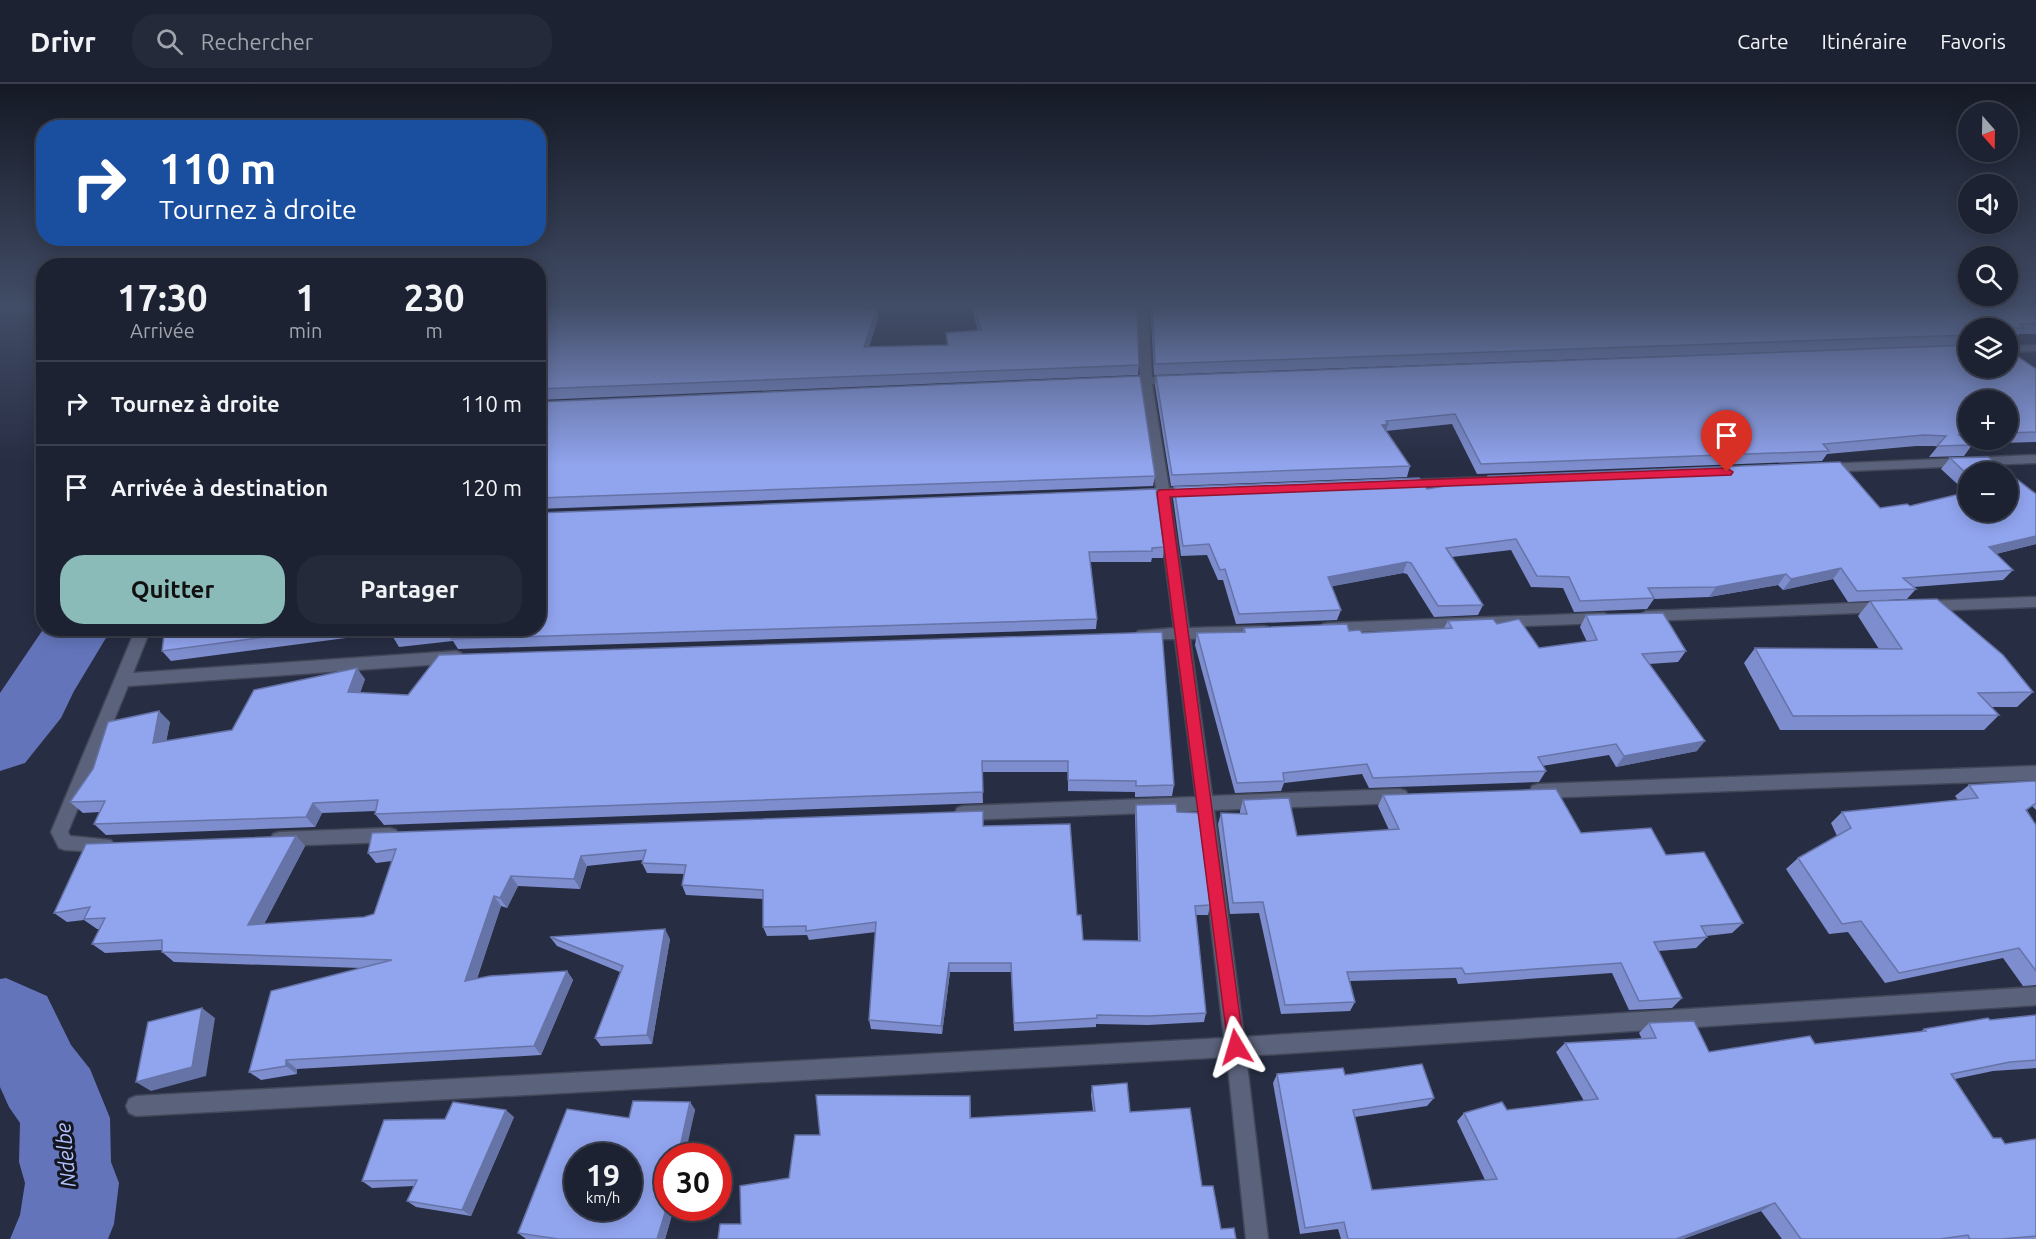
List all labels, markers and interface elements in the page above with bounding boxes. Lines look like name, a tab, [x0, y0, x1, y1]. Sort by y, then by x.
search box	[132, 14, 552, 68]
icon: search	[153, 25, 186, 58]
text: Drivr	[30, 26, 96, 57]
text: Rechercher	[201, 29, 313, 54]
text: Carte	[1737, 29, 1789, 53]
text: Itinéraire	[1822, 29, 1907, 53]
text: Favoris	[1940, 29, 2006, 53]
north arrow	[1958, 102, 2018, 162]
map controls	[1958, 102, 2018, 522]
icon: right	[60, 144, 138, 222]
text: 110 m	[159, 145, 276, 192]
button: sound	[1958, 174, 2018, 234]
text: Tournez à droite	[159, 194, 357, 224]
button: search	[1958, 246, 2018, 306]
text: 17:30	[117, 277, 207, 318]
text: 1	[295, 277, 316, 318]
text: 230	[404, 277, 465, 318]
button: layers	[1958, 318, 2018, 378]
text: Arrivée	[130, 319, 195, 342]
text: min	[289, 319, 322, 342]
text: m	[426, 319, 443, 342]
icon: right	[60, 387, 93, 420]
button: +	[1958, 390, 2018, 450]
text: Tournez à droite	[111, 391, 280, 416]
text: 110 m	[461, 391, 522, 416]
pin	[1701, 410, 1752, 472]
icon: arrive	[1710, 419, 1743, 452]
button: −	[1958, 462, 2018, 522]
icon: arrive	[60, 471, 93, 504]
text: Arrivée à destination	[111, 475, 328, 500]
text: 120 m	[461, 475, 522, 500]
button: Quitter	[60, 555, 285, 624]
button: Partager	[297, 555, 522, 624]
position arrow	[1204, 1015, 1268, 1079]
water label: Ndelbe	[50, 1121, 80, 1188]
speed limit sign: 30	[654, 1143, 732, 1221]
text: 19	[586, 1158, 620, 1192]
text: km/h	[586, 1189, 620, 1206]

